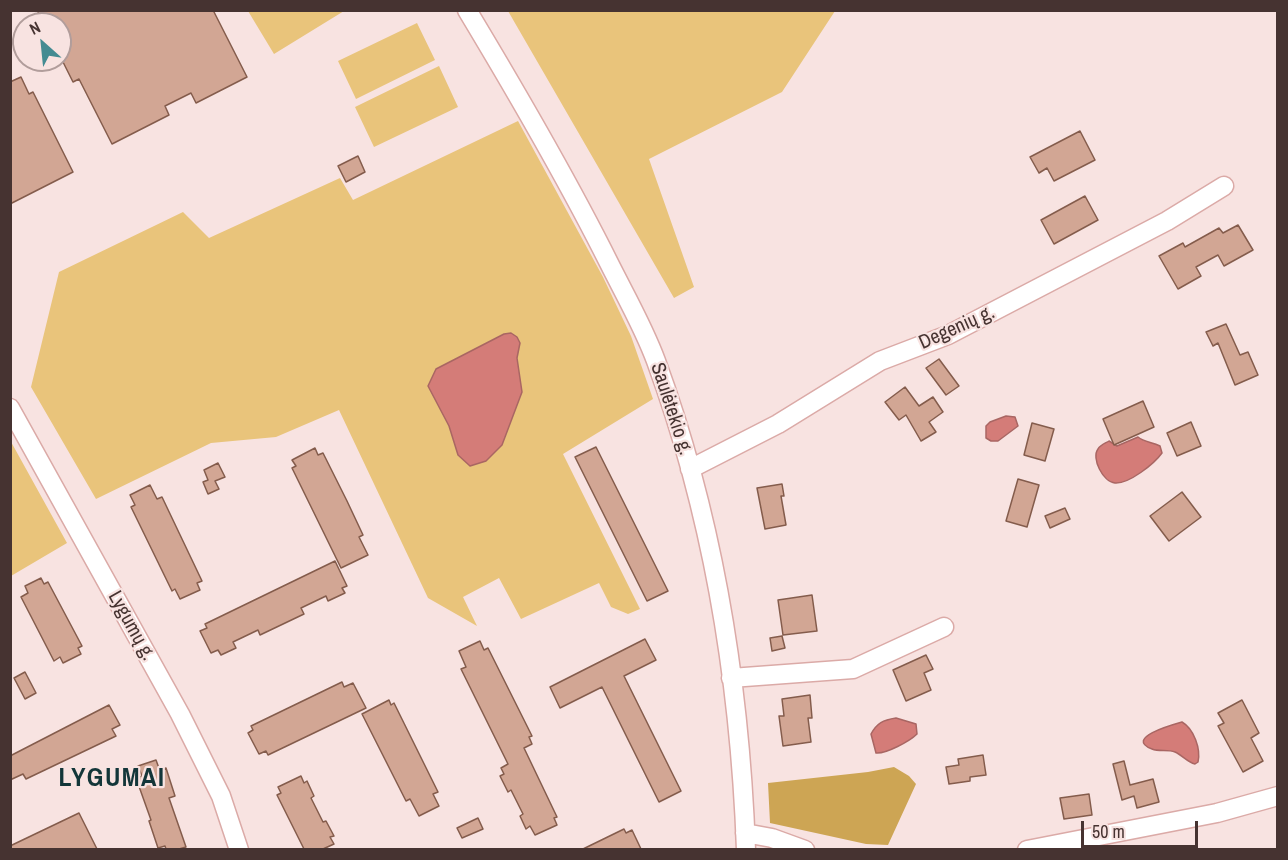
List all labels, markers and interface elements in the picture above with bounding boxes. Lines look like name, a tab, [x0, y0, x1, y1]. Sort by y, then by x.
north arrow	[12, 12, 72, 72]
text: N	[26, 16, 44, 40]
street label: Degenių g.	[915, 301, 999, 355]
street label: Saulėtekio g.	[645, 360, 697, 458]
street label: Lygumų g.	[102, 587, 160, 665]
district label: LYGUMAI	[59, 763, 165, 795]
scale bar	[1084, 809, 1201, 847]
text: 50 m	[1092, 819, 1125, 844]

